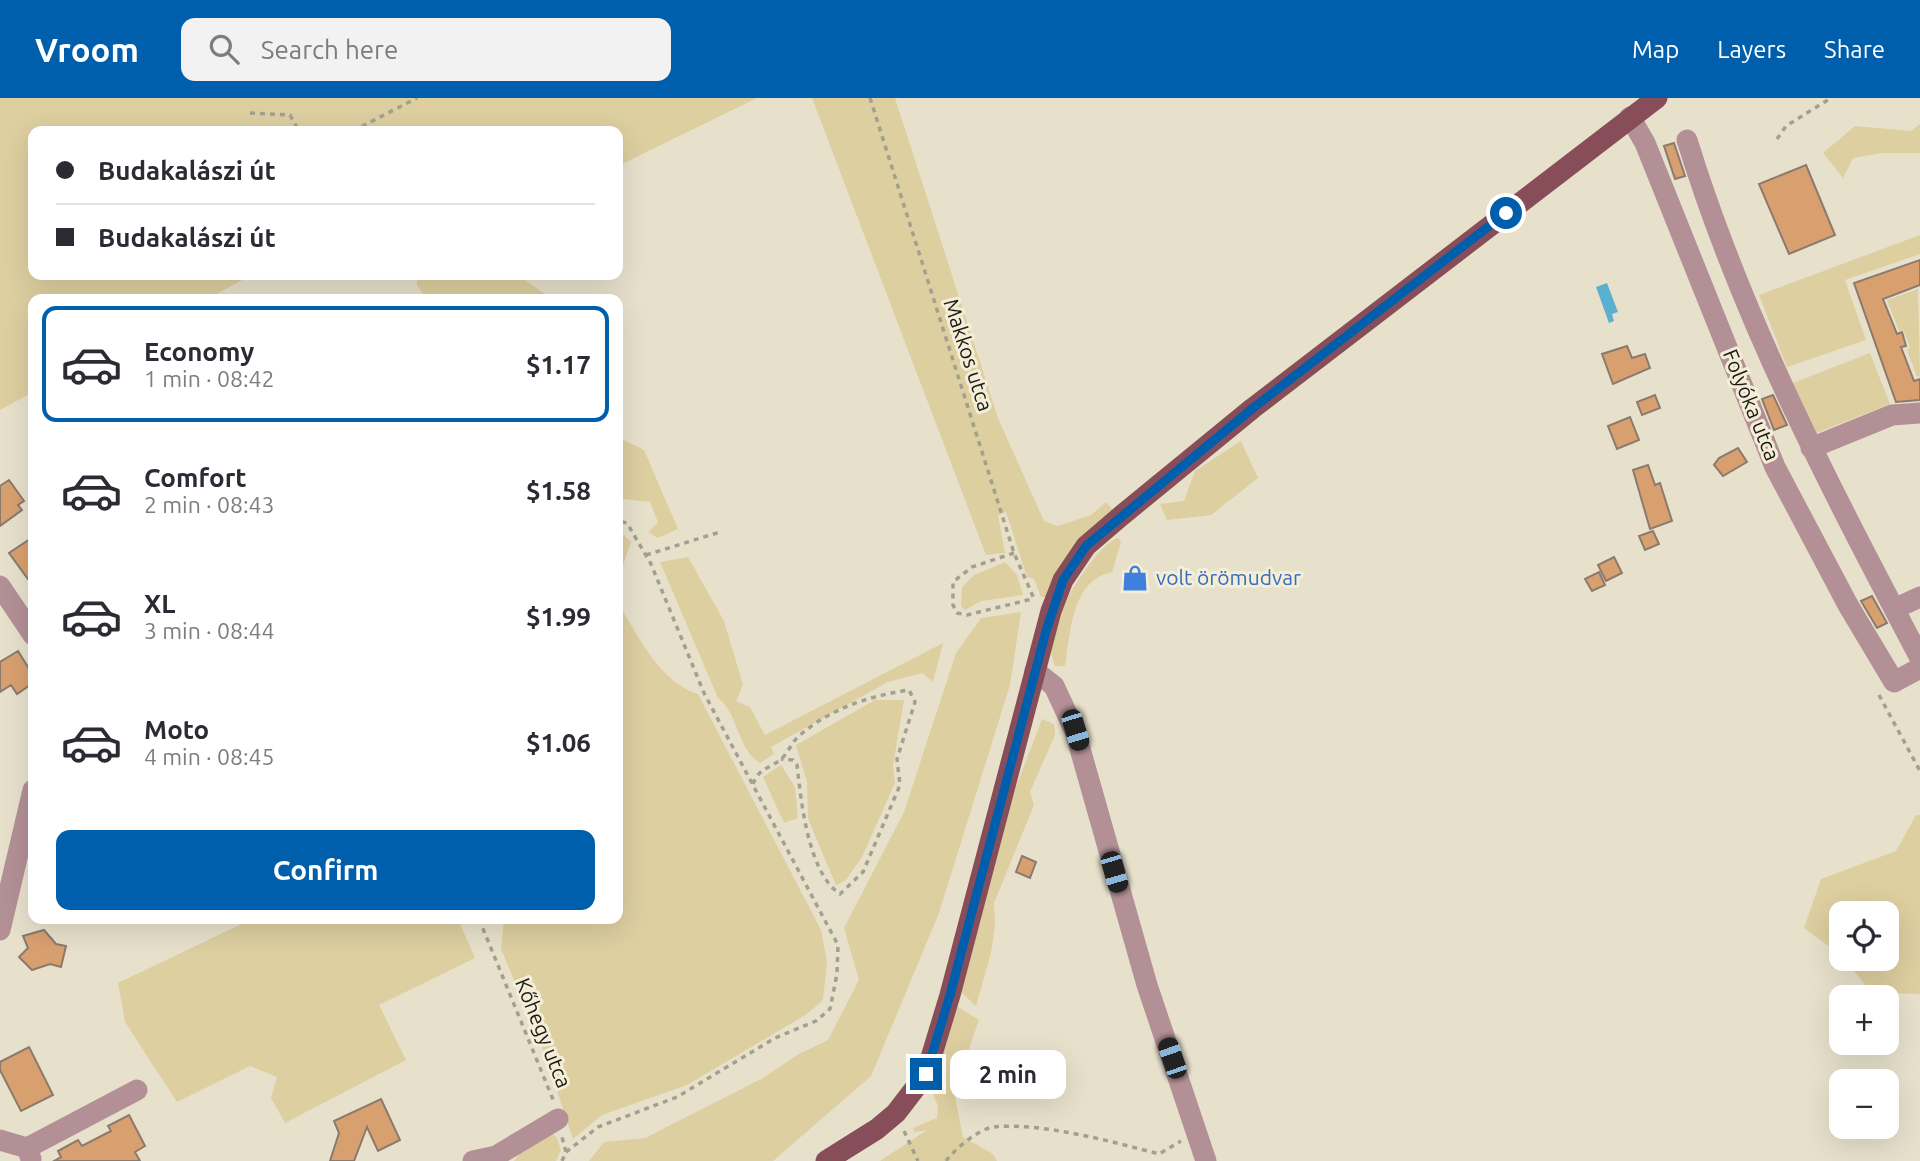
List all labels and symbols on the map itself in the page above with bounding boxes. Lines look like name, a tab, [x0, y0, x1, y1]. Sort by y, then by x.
route start	[1490, 197, 1522, 229]
street label: Makkos utca	[939, 295, 998, 414]
street label: Folyóka utca	[1719, 345, 1785, 464]
shop icon: volt örömudvar	[1120, 563, 1150, 593]
place label: volt örömudvar	[1156, 565, 1301, 589]
car	[1059, 707, 1092, 753]
car	[1099, 849, 1130, 895]
street label: Kőhegy utca	[511, 974, 577, 1091]
car	[1156, 1035, 1189, 1081]
callout: 2 min	[950, 1049, 1066, 1098]
route end	[910, 1058, 942, 1090]

